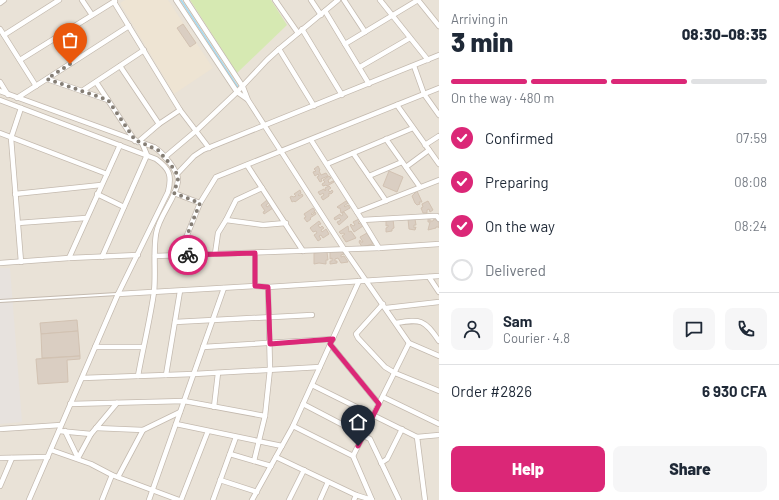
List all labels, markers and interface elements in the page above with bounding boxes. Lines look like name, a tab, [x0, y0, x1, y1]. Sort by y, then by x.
text: Arriving in	[451, 11, 508, 27]
pin	[53, 23, 87, 64]
text: 08:30–08:35	[682, 25, 767, 43]
text: 3 min	[451, 26, 513, 57]
icon: bag	[59, 29, 81, 51]
text: On the way · 480 m	[451, 90, 554, 106]
icon: check	[451, 127, 473, 149]
text: Confirmed	[485, 129, 553, 147]
text: 07:59	[736, 130, 767, 146]
icon: check	[451, 171, 473, 193]
text: Preparing	[485, 173, 549, 191]
text: 08:08	[734, 174, 767, 190]
icon: check	[451, 215, 473, 237]
text: On the way	[485, 217, 555, 235]
text: 08:24	[734, 218, 767, 234]
courier	[168, 235, 208, 275]
icon: bike	[177, 244, 199, 266]
text: Delivered	[485, 261, 546, 279]
button: person	[451, 308, 493, 350]
button: chat	[673, 308, 715, 350]
button: phone	[725, 308, 767, 350]
text: Sam	[503, 312, 532, 330]
text: Courier · 4.8	[503, 330, 570, 346]
text: Order #2826	[451, 382, 532, 400]
text: 6 930 CFA	[702, 382, 767, 400]
pin	[341, 405, 375, 446]
icon: home	[347, 411, 369, 433]
button: Help	[451, 446, 605, 492]
button: Share	[613, 446, 767, 492]

